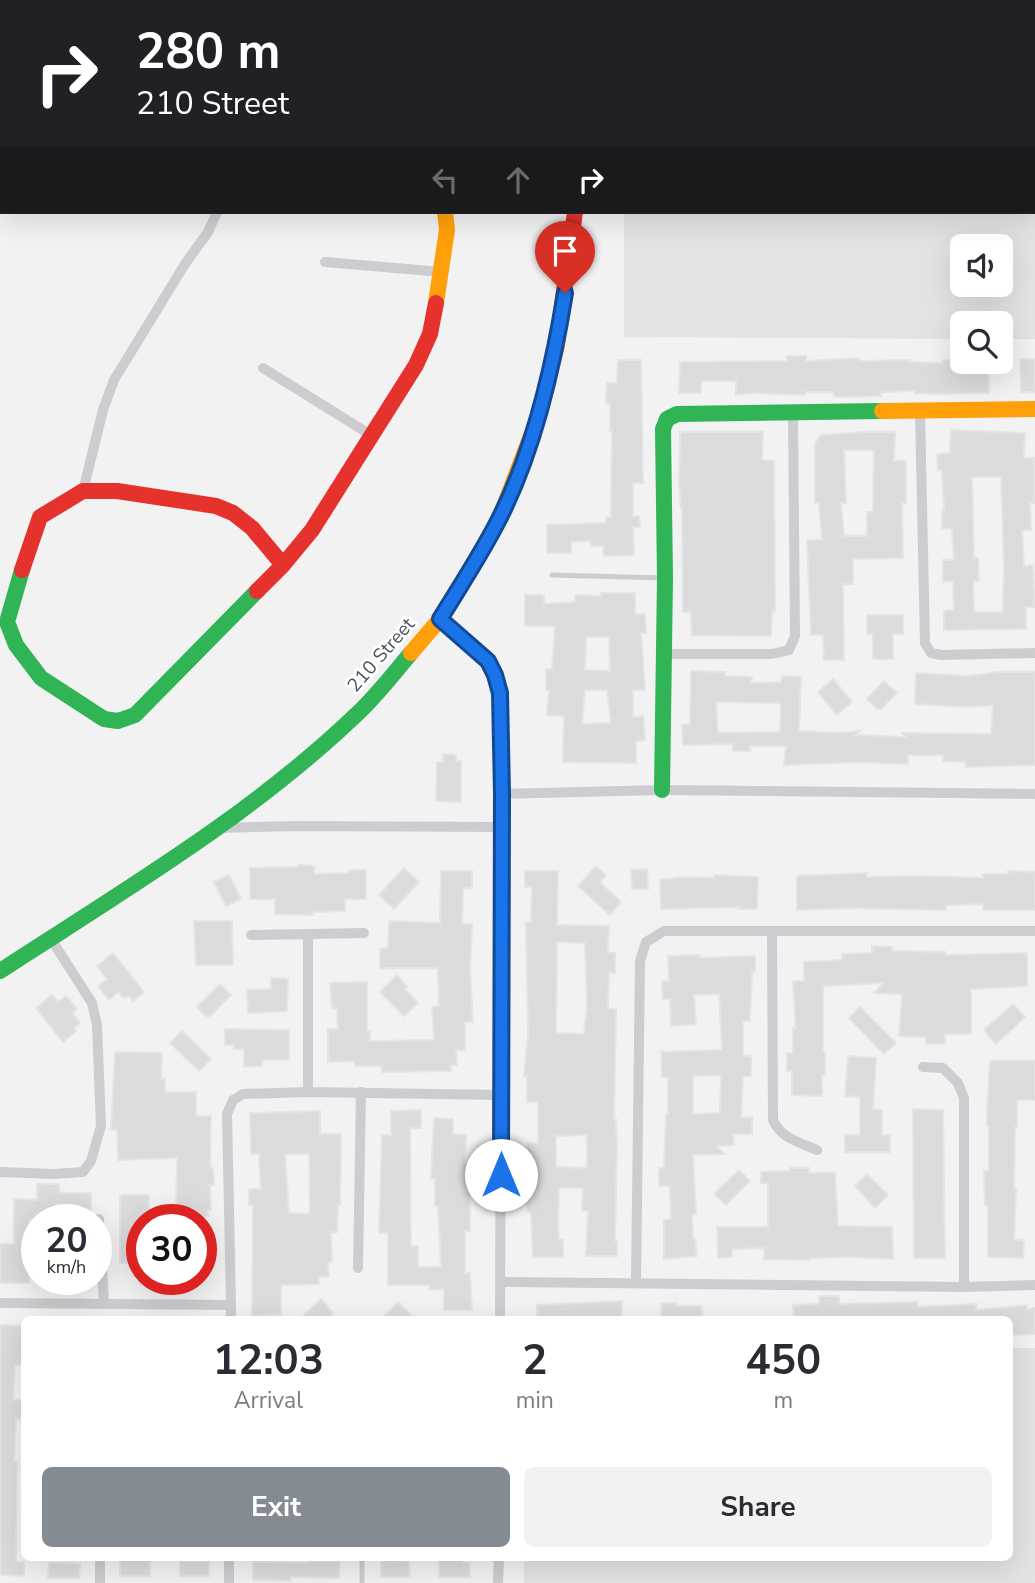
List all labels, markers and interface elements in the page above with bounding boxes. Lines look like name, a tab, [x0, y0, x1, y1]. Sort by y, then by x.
text: 280 m	[136, 18, 280, 85]
icon: right	[21, 28, 112, 119]
text: 210 Street	[136, 82, 289, 125]
icon: left	[426, 161, 464, 199]
icon: ahead	[499, 161, 537, 199]
icon: right	[572, 161, 610, 199]
pin	[535, 221, 595, 293]
icon: arrive	[546, 232, 584, 270]
map controls	[950, 234, 1013, 374]
button: sound	[950, 234, 1013, 297]
button: search	[950, 311, 1013, 374]
street label: 210 Street	[341, 612, 421, 698]
position arrow	[464, 1138, 538, 1212]
speed limit sign: 30	[126, 1204, 217, 1295]
text: 20	[45, 1217, 88, 1264]
text: km/h	[47, 1255, 86, 1279]
text: 12:03	[213, 1332, 324, 1389]
text: 2	[522, 1332, 547, 1389]
text: 450	[746, 1332, 821, 1389]
text: Arrival	[234, 1385, 303, 1416]
text: min	[516, 1385, 554, 1416]
text: m	[774, 1385, 793, 1416]
button: Exit	[42, 1467, 510, 1547]
button: Share	[524, 1467, 992, 1547]

